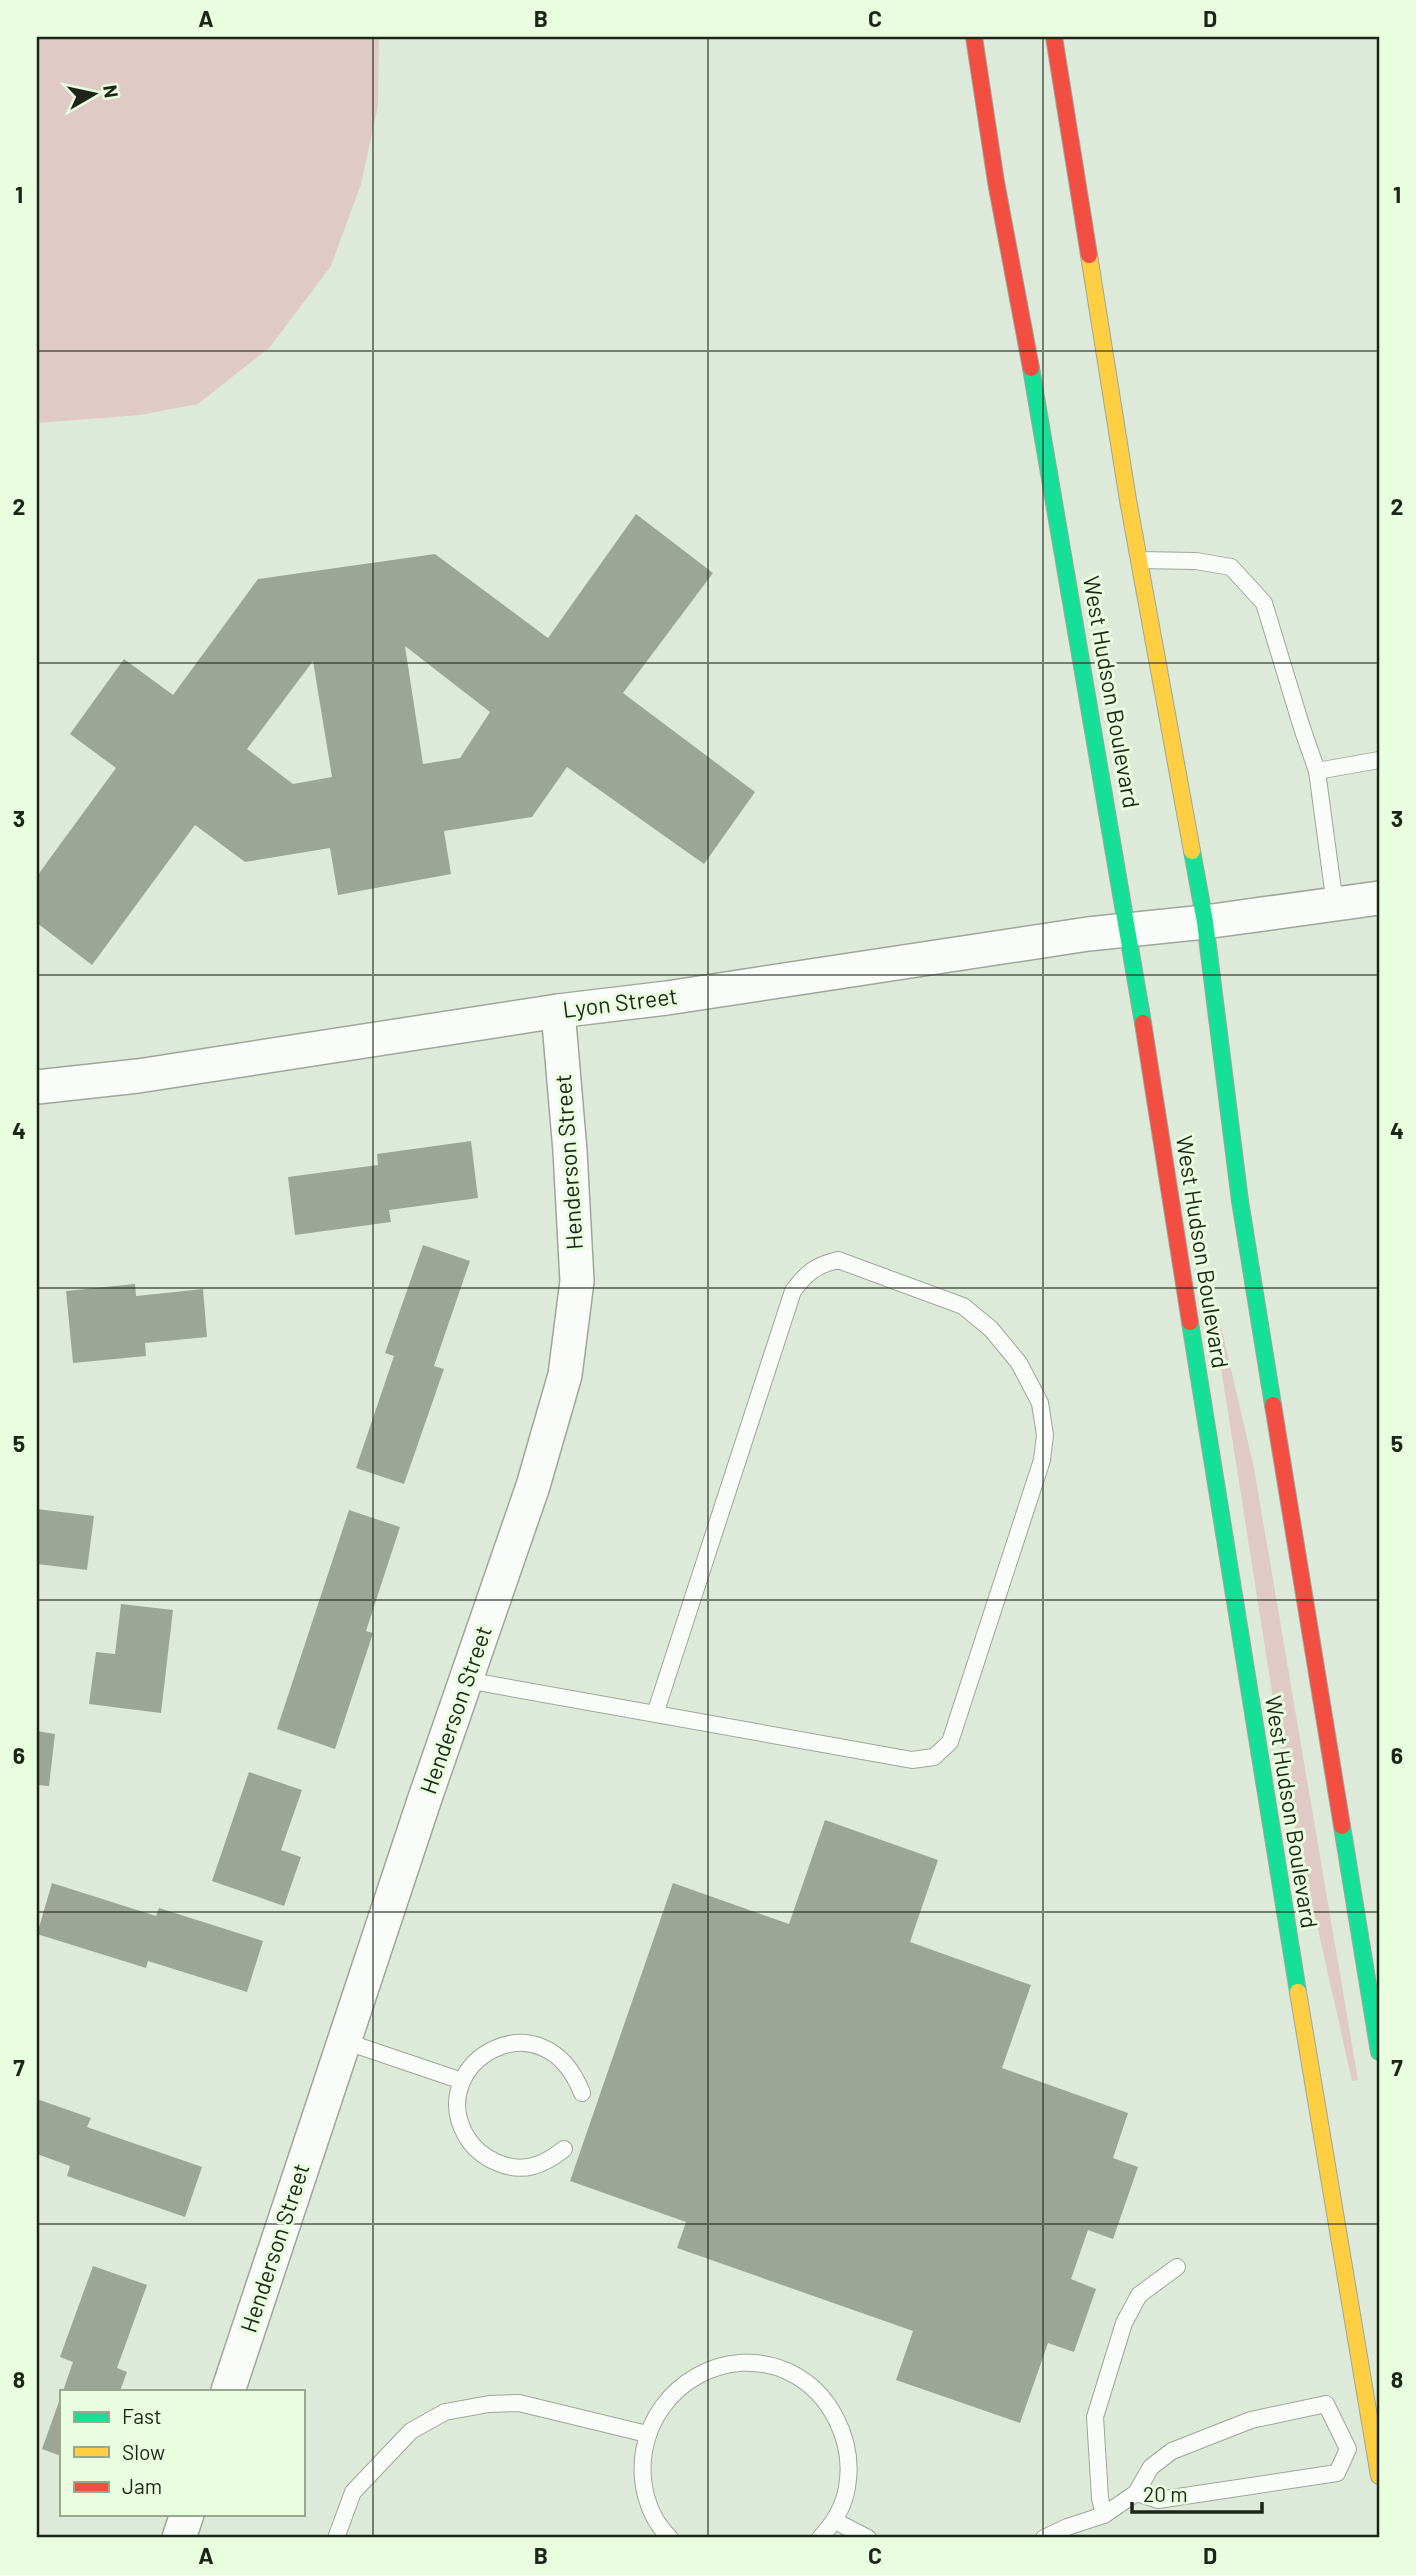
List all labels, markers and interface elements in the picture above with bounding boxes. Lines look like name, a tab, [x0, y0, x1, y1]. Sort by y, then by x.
text: A	[198, 4, 214, 32]
text: B	[534, 4, 548, 32]
text: C	[868, 4, 882, 32]
text: D	[1203, 4, 1217, 32]
north arrow	[60, 60, 130, 130]
text: N	[99, 83, 124, 99]
text: 1	[15, 180, 23, 208]
text: 1	[1393, 180, 1401, 208]
text: 2	[13, 492, 25, 520]
text: 2	[1391, 492, 1403, 520]
street label: West Hudson Boulevard	[1078, 573, 1146, 810]
text: 3	[13, 804, 25, 832]
text: 3	[1391, 804, 1403, 832]
street label: Lyon Street	[561, 981, 679, 1023]
street label: Henderson Street	[548, 1073, 588, 1251]
text: 4	[12, 1116, 26, 1144]
text: 4	[1390, 1116, 1404, 1144]
street label: West Hudson Boulevard	[1171, 1133, 1235, 1370]
text: 5	[13, 1429, 25, 1457]
text: 5	[1391, 1429, 1403, 1457]
street label: Henderson Street	[413, 1622, 497, 1797]
street label: West Hudson Boulevard	[1260, 1693, 1324, 1930]
text: 6	[13, 1741, 25, 1769]
text: 6	[1391, 1741, 1403, 1769]
text: 7	[13, 2053, 25, 2081]
text: 7	[1391, 2053, 1403, 2081]
street label: Henderson Street	[234, 2160, 315, 2336]
text: 8	[13, 2365, 25, 2393]
text: 8	[1391, 2365, 1403, 2393]
legend	[60, 2390, 304, 2516]
text: Fast	[122, 2403, 162, 2428]
text: Slow	[122, 2439, 165, 2464]
scale bar	[1132, 2470, 1262, 2514]
text: Jam	[122, 2473, 162, 2498]
text: 20 m	[1143, 2481, 1188, 2506]
text: A	[198, 2541, 214, 2569]
text: B	[534, 2541, 548, 2569]
text: C	[868, 2541, 882, 2569]
text: D	[1203, 2541, 1217, 2569]

